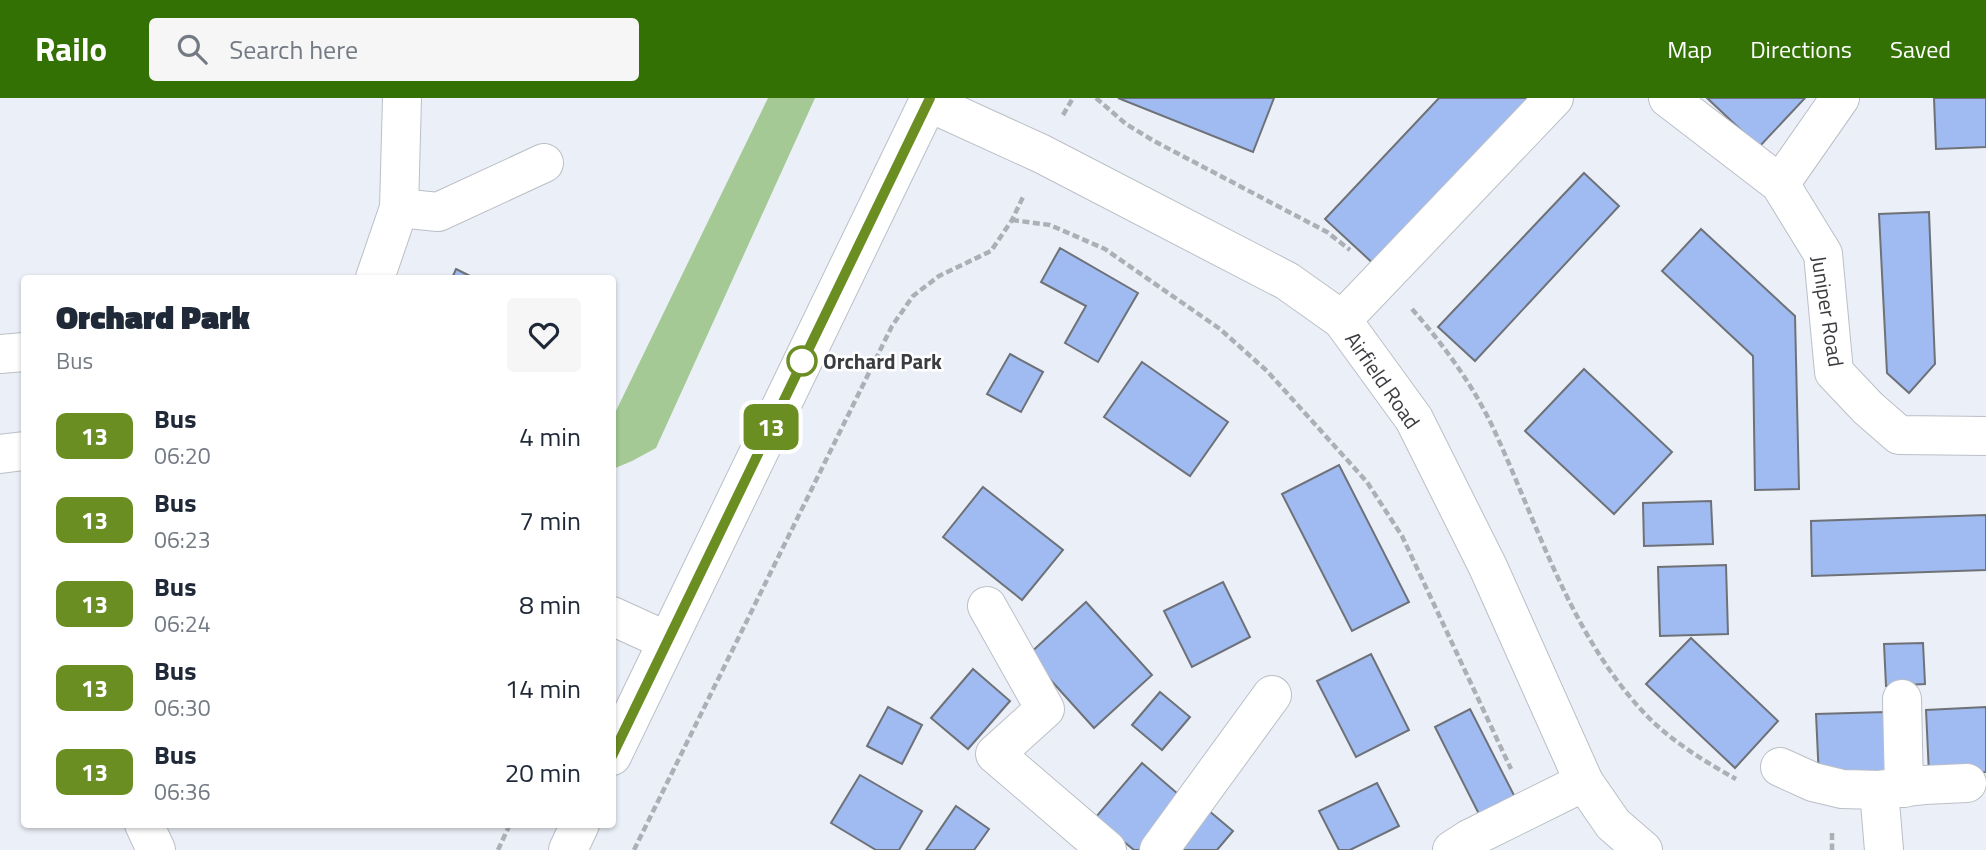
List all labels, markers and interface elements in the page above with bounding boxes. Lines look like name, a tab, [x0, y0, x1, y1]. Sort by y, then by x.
search box	[149, 18, 639, 81]
text: Railo	[35, 24, 107, 74]
icon: search	[173, 30, 211, 68]
text: Search here	[229, 30, 358, 69]
text: Map	[1667, 31, 1712, 67]
text: Directions	[1750, 31, 1852, 67]
text: Saved	[1890, 31, 1951, 67]
street label: Juniper Road	[1803, 253, 1853, 369]
text: Orchard Park	[56, 292, 250, 342]
button: heart	[507, 298, 581, 372]
street label: Airfield Road	[1338, 325, 1428, 435]
text: Bus	[56, 343, 93, 378]
place label: Orchard Park	[823, 345, 942, 377]
marker: Orchard Park	[787, 346, 817, 376]
text: Bus	[154, 399, 196, 438]
line badge: 13	[740, 404, 802, 450]
text: 13	[758, 409, 784, 445]
text: 4 min	[519, 417, 581, 456]
text: 13	[81, 418, 108, 454]
text: 06:20	[154, 438, 211, 473]
text: Bus	[154, 483, 196, 522]
text: 7 min	[519, 501, 581, 540]
text: 13	[81, 502, 108, 538]
text: 06:23	[154, 522, 211, 557]
text: Bus	[154, 567, 196, 606]
text: 8 min	[519, 585, 581, 624]
text: 13	[81, 586, 108, 622]
text: 06:24	[154, 606, 211, 641]
text: Bus	[154, 651, 196, 690]
text: 14 min	[505, 669, 581, 708]
text: 13	[81, 670, 108, 706]
text: 06:30	[154, 690, 211, 725]
text: Bus	[154, 735, 196, 774]
text: 20 min	[505, 753, 581, 792]
text: 13	[81, 754, 108, 790]
text: 06:36	[154, 774, 211, 809]

